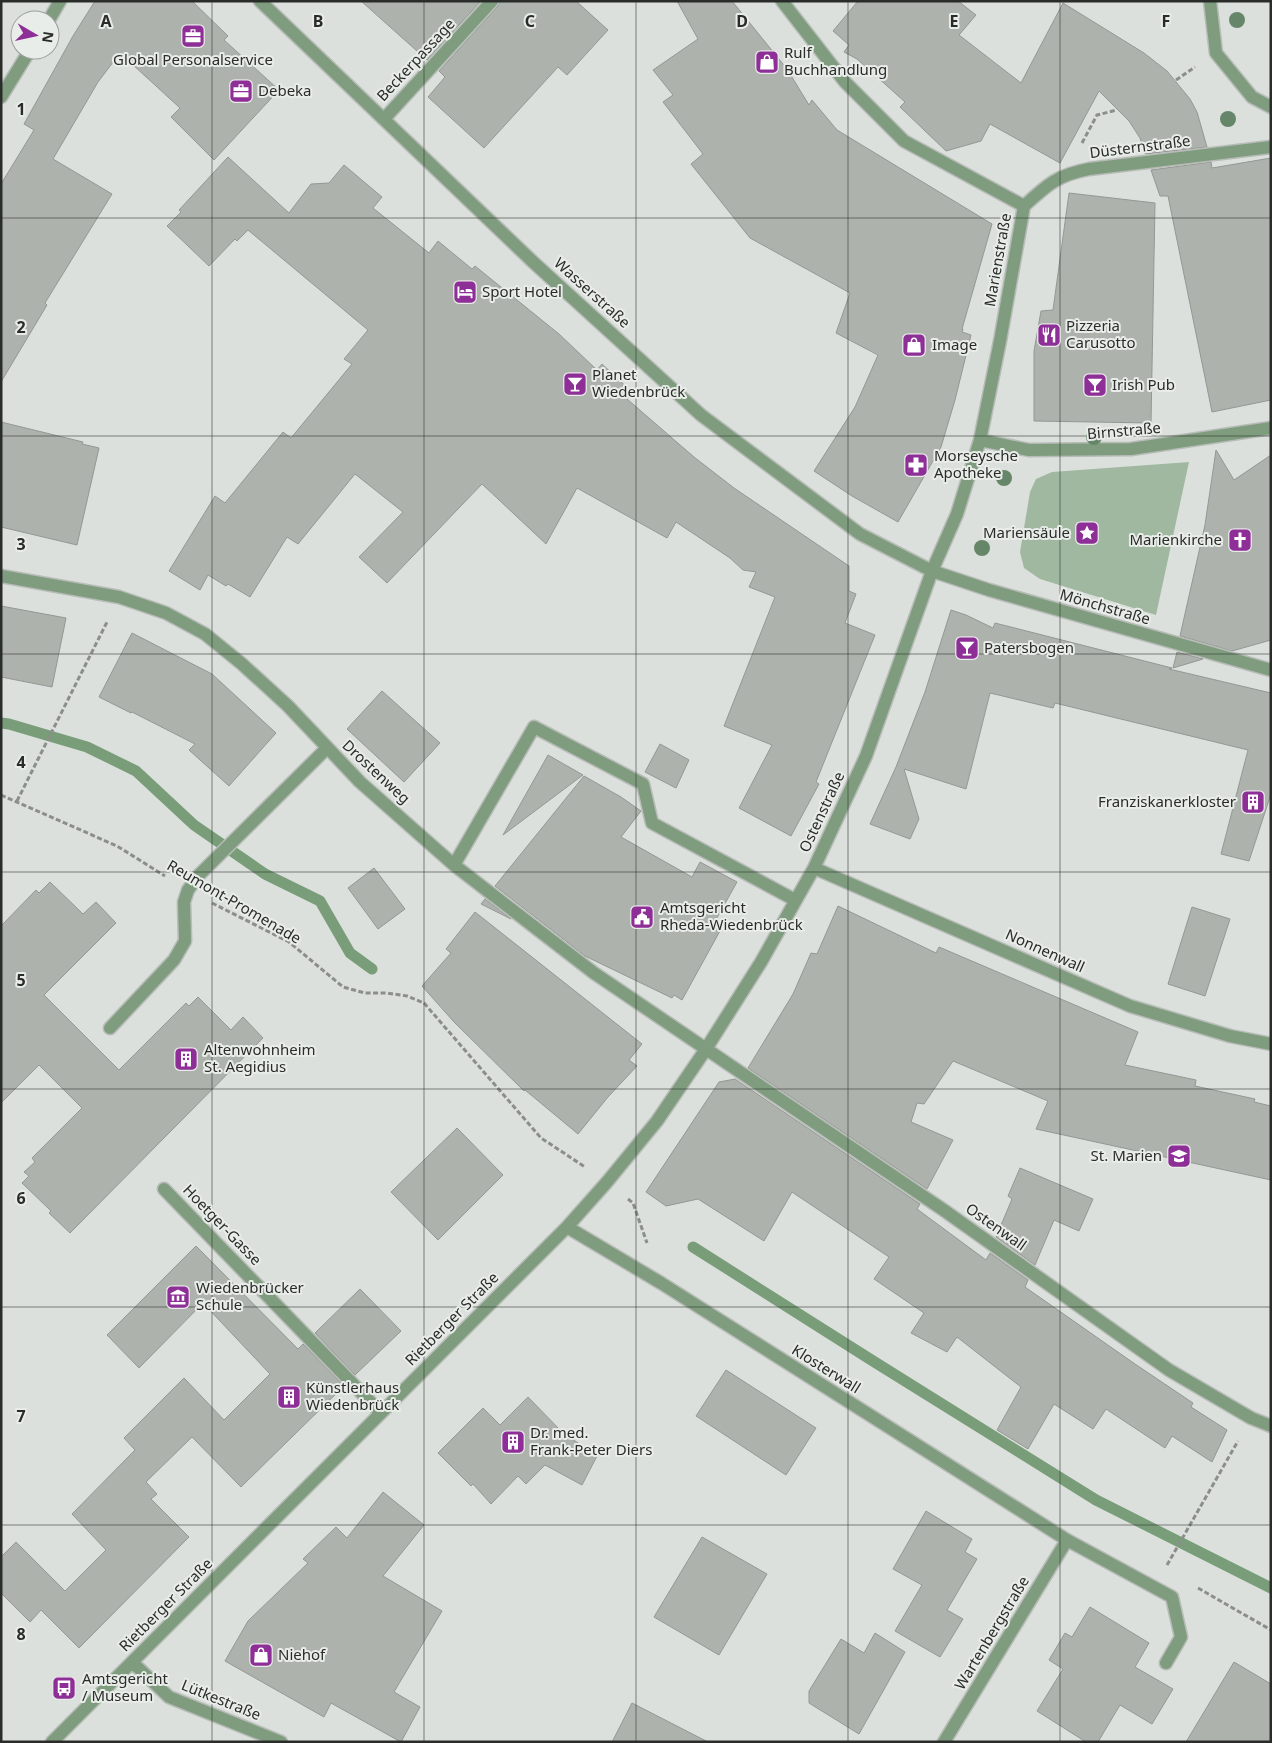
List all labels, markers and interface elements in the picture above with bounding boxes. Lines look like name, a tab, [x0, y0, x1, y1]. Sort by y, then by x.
north arrow	[10, 10, 60, 60]
text: A	[100, 10, 112, 32]
text: B	[313, 10, 323, 32]
text: C	[525, 10, 535, 32]
text: D	[736, 10, 748, 32]
text: E	[950, 10, 959, 32]
text: F	[1162, 10, 1170, 32]
street label: Beckerpassage	[372, 14, 459, 105]
office icon: Global Personalservice	[180, 23, 206, 49]
text: N	[38, 30, 59, 44]
place label: Rulf Buchhandlung	[784, 42, 887, 79]
place label: Global Personalservice	[113, 49, 273, 69]
shop icon: Rulf Buchhandlung	[754, 49, 780, 75]
office icon: Debeka	[228, 78, 254, 104]
place label: Debeka	[258, 80, 312, 100]
text: 1	[16, 98, 26, 120]
street label: Düsternstraße	[1088, 130, 1192, 162]
street label: Marienstraße	[979, 211, 1015, 308]
street label: Wasserstraße	[550, 253, 635, 332]
hotel icon: Sport Hotel	[452, 279, 478, 305]
place label: Sport Hotel	[482, 281, 562, 301]
place label: Pizzeria Carusotto	[1066, 315, 1136, 352]
text: 2	[16, 316, 26, 338]
restaurant icon: Pizzeria Carusotto	[1036, 322, 1062, 348]
shop icon: Image	[901, 332, 927, 358]
place label: Image	[932, 334, 977, 354]
place label: Planet Wiedenbrück	[592, 364, 685, 401]
bar icon: Planet Wiedenbrück	[562, 371, 588, 397]
bar icon: Irish Pub	[1082, 372, 1108, 398]
place label: Irish Pub	[1112, 374, 1175, 394]
street label: Birnstraße	[1086, 417, 1162, 443]
place label: Morseysche Apotheke	[934, 445, 1018, 482]
pharmacy icon: Morseysche Apotheke	[903, 452, 929, 478]
place icon: Mariensäule	[1074, 520, 1100, 546]
place label: Mariensäule	[983, 522, 1070, 542]
church icon: Marienkirche	[1227, 527, 1253, 553]
place label: Marienkirche	[1129, 529, 1222, 549]
text: 3	[16, 533, 26, 555]
street label: Mönchstraße	[1058, 584, 1153, 629]
bar icon: Patersbogen	[954, 635, 980, 661]
place label: Patersbogen	[984, 637, 1074, 657]
street label: Drostenweg	[339, 735, 415, 808]
text: 4	[16, 751, 26, 773]
street label: Ostenstraße	[794, 768, 849, 855]
building icon: Franziskanerkloster	[1240, 789, 1266, 815]
place label: Franziskanerkloster	[1098, 791, 1236, 811]
street label: Reumont-Promenade	[164, 855, 305, 948]
place label: Amtsgericht Rheda-Wiedenbrück	[660, 897, 803, 934]
public building icon: Amtsgericht Rheda-Wiedenbrück	[629, 904, 655, 930]
street label: Nonnenwall	[1003, 924, 1088, 976]
text: 5	[16, 969, 26, 991]
place label: Altenwohnheim St. Aegidius	[204, 1039, 316, 1076]
building icon: Altenwohnheim St. Aegidius	[173, 1046, 199, 1072]
school or university icon: St. Marien	[1166, 1143, 1192, 1169]
place label: St. Marien	[1091, 1145, 1162, 1165]
street label: Hoetger-Gasse	[179, 1180, 266, 1269]
text: 6	[16, 1187, 26, 1209]
street label: Ostenwall	[962, 1198, 1031, 1254]
street label: Rietberger Straße	[400, 1267, 502, 1369]
place label: Wiedenbrücker Schule	[196, 1277, 304, 1314]
museum icon: Wiedenbrücker Schule	[165, 1284, 191, 1310]
street label: Klosterwall	[788, 1339, 865, 1397]
place label: Künstlerhaus Wiedenbrück	[306, 1377, 399, 1414]
building icon: Künstlerhaus Wiedenbrück	[276, 1384, 302, 1410]
text: 7	[16, 1405, 26, 1427]
place label: Dr. med. Frank-Peter Diers	[530, 1422, 652, 1459]
building icon: Dr. med. Frank-Peter Diers	[500, 1429, 526, 1455]
street label: Rietberger Straße	[114, 1553, 216, 1655]
street label: Wartenbergstraße	[949, 1572, 1033, 1693]
text: 8	[16, 1623, 26, 1645]
shop icon: Niehof	[248, 1642, 274, 1668]
place label: Niehof	[278, 1644, 326, 1664]
place label: Amtsgericht / Museum	[82, 1668, 168, 1705]
street label: Lütkestraße	[179, 1674, 264, 1724]
bus stop icon: Amtsgericht / Museum	[51, 1675, 77, 1701]

